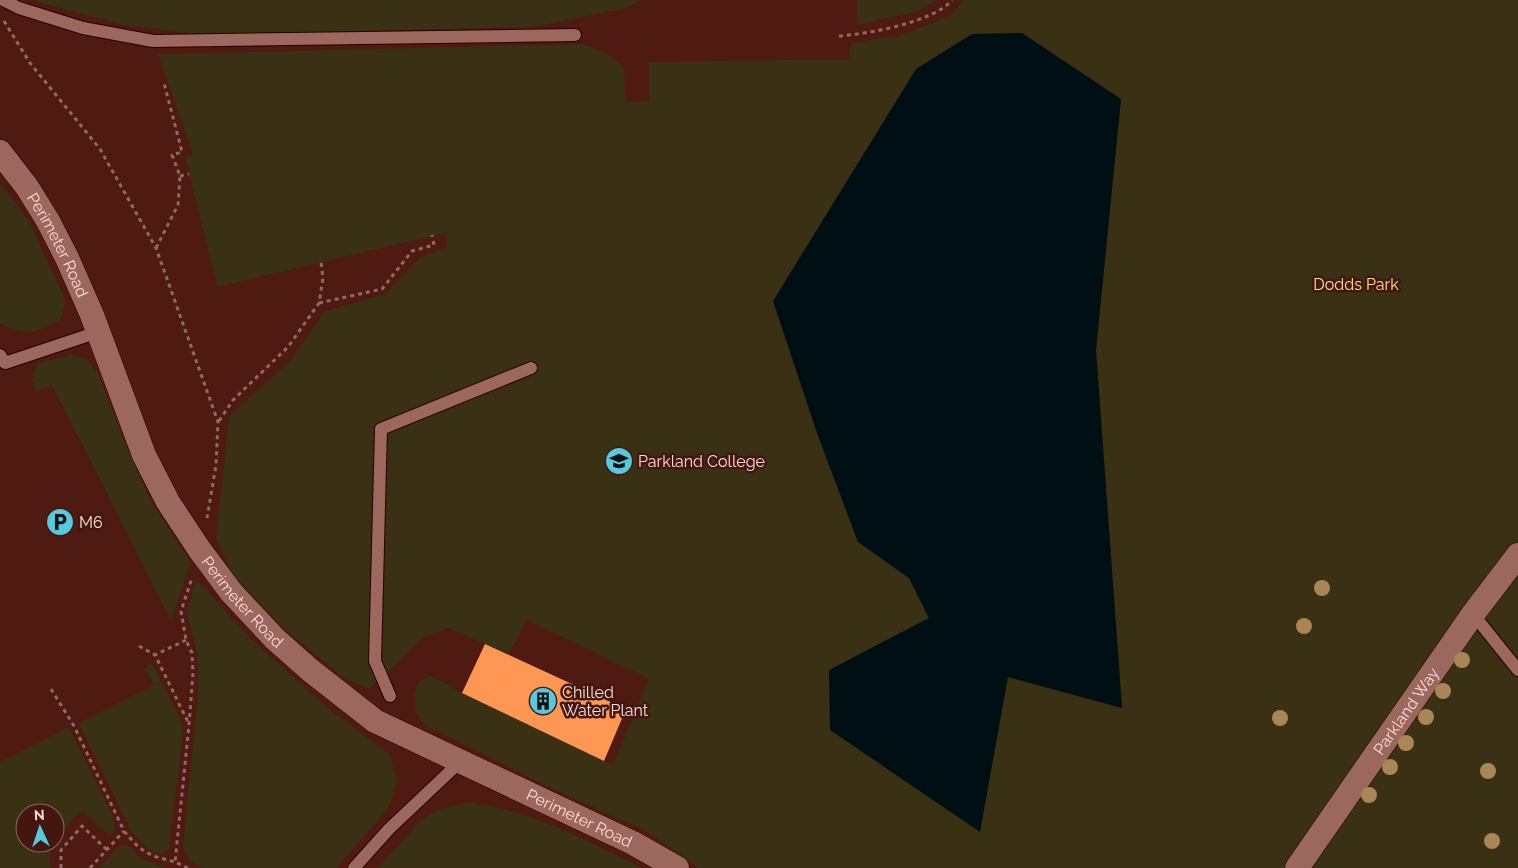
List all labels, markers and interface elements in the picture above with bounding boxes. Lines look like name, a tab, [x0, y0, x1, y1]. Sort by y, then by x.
street label: Perimeter Road	[23, 189, 92, 300]
park label: Dodds Park	[1313, 275, 1399, 294]
school or university icon: Parkland College	[604, 446, 634, 476]
place label: Parkland College	[638, 452, 765, 471]
parking icon: M6	[45, 507, 75, 537]
place label: M6	[79, 513, 103, 532]
street label: Perimeter Road	[198, 552, 287, 651]
street label: Parkland Way	[1369, 664, 1443, 758]
place label: Chilled Water Plant	[562, 683, 649, 720]
building icon: Chilled Water Plant	[528, 686, 558, 716]
street label: Perimeter Road	[524, 785, 635, 851]
north arrow	[15, 803, 65, 853]
text: N	[34, 807, 45, 823]

